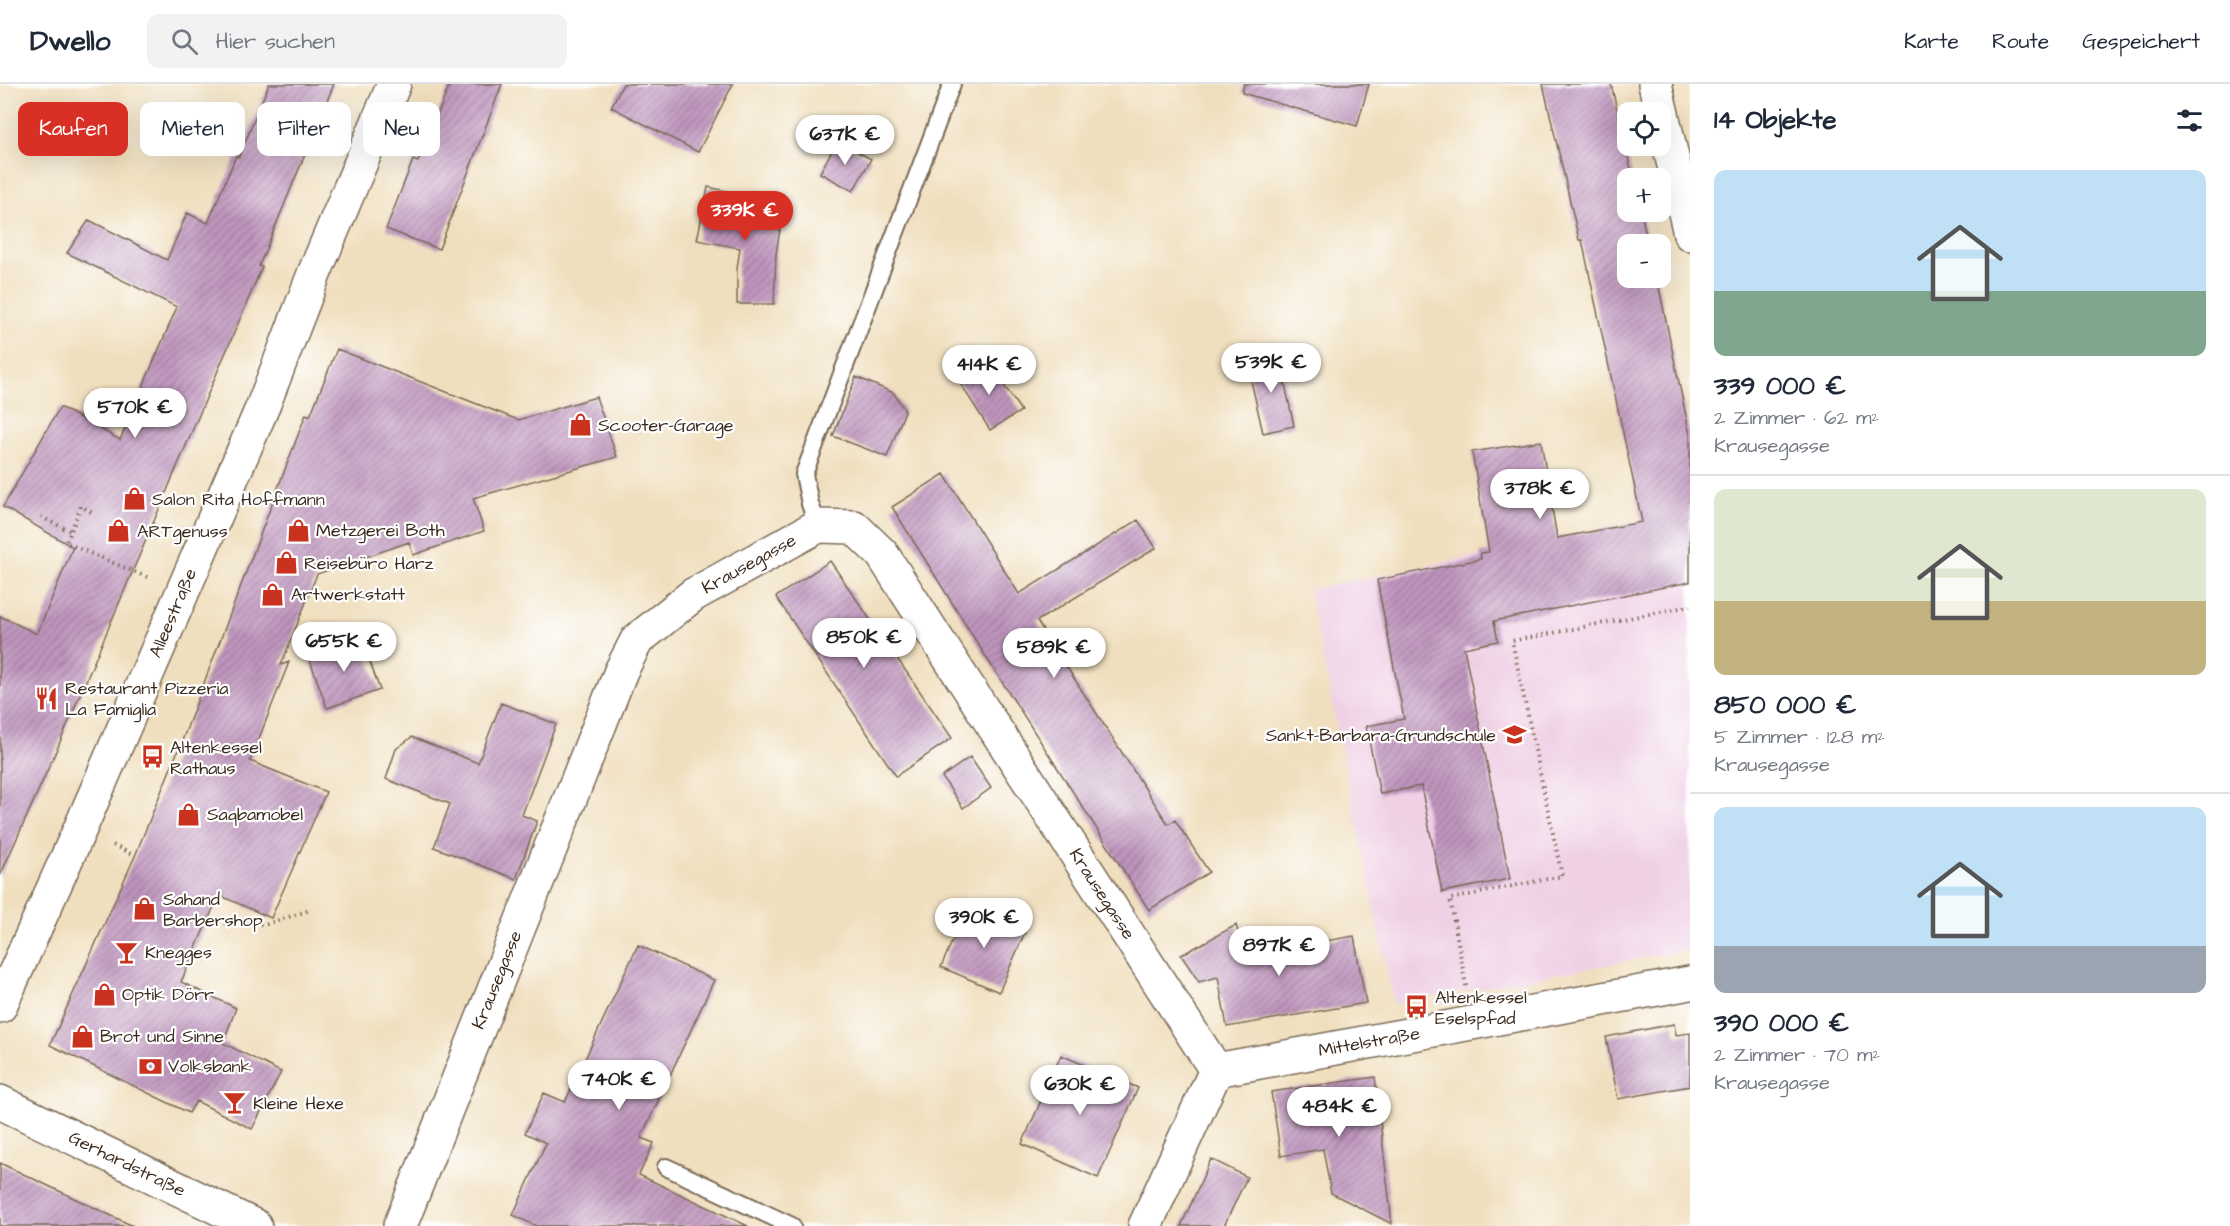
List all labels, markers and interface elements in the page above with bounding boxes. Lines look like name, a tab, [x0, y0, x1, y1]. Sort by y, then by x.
search box	[147, 14, 567, 68]
text: Dwello	[30, 22, 111, 61]
icon: search	[168, 25, 201, 58]
text: Hier suchen	[216, 26, 335, 57]
text: Karte	[1904, 27, 1959, 56]
text: Route	[1992, 27, 2049, 56]
text: Gespeichert	[2082, 27, 2200, 56]
chip: Kaufen	[18, 102, 128, 156]
chip: Mieten	[140, 102, 245, 156]
chip: Filter	[257, 102, 351, 156]
chip: Neu	[363, 102, 440, 156]
map controls	[1617, 102, 1671, 288]
button: locate	[1617, 102, 1671, 156]
text: 14 Objekte	[1714, 102, 1837, 138]
icon: filters	[2173, 104, 2206, 137]
pin: 637K €	[796, 115, 894, 166]
text: 637K €	[809, 120, 881, 148]
button: +	[1617, 168, 1671, 222]
pin: 339K €	[696, 191, 794, 242]
text: 339K €	[711, 196, 779, 224]
icon: home	[1906, 209, 2014, 317]
button: −	[1617, 234, 1671, 288]
pin: 539K €	[1222, 343, 1320, 394]
pin: 414K €	[940, 345, 1038, 396]
text: 539K €	[1235, 348, 1307, 376]
text: 414K €	[956, 350, 1022, 378]
text: 339 000 €	[1714, 368, 1846, 404]
pin: 570K €	[86, 388, 184, 439]
text: 570K €	[97, 393, 173, 421]
text: 2 Zimmer · 62 m²	[1714, 404, 1879, 432]
shop icon: Scooter-Garage	[567, 412, 593, 438]
place label: Scooter-Garage	[598, 413, 734, 439]
text: Krausegasse	[1714, 432, 1830, 460]
pin: 378K €	[1491, 469, 1589, 520]
text: 378K €	[1504, 474, 1576, 502]
shop icon: Salon Rita Hoffmann	[121, 486, 147, 512]
place label: Salon Rita Hoffmann	[152, 487, 325, 512]
shop icon: Metzgerei Both	[285, 517, 311, 543]
shop icon: ARTgenuss	[106, 518, 132, 544]
place label: Metzgerei Both	[316, 518, 445, 544]
place label: ARTgenuss	[137, 519, 228, 545]
street label: Krausegasse	[697, 528, 801, 601]
icon: home	[1906, 528, 2014, 636]
shop icon: Reisebüro Harz	[273, 550, 299, 576]
place label: Reisebüro Harz	[304, 551, 434, 576]
street label: Alleestraße	[143, 564, 203, 661]
shop icon: Artwerkstatt	[260, 581, 286, 607]
place label: Artwerkstatt	[291, 582, 406, 607]
pin: 850K €	[815, 618, 913, 669]
pin: 655K €	[295, 622, 393, 673]
text: 850K €	[826, 623, 902, 651]
text: 655K €	[306, 627, 382, 655]
pin: 589K €	[1005, 628, 1103, 679]
text: 589K €	[1017, 633, 1091, 661]
place label: Restaurant Pizzeria La Famiglia	[65, 676, 228, 723]
restaurant icon: Restaurant Pizzeria La Famiglia	[34, 685, 60, 711]
text: 850 000 €	[1714, 687, 1856, 723]
school or university icon: Sankt-Barbara-Grundschule	[1501, 722, 1527, 748]
place label: Sankt-Barbara-Grundschule	[1266, 723, 1496, 748]
text: 5 Zimmer · 128 m²	[1714, 723, 1885, 751]
place label: Altenkessel Rathaus	[170, 735, 262, 781]
bus stop icon: Altenkessel Rathaus	[139, 744, 165, 770]
text: Krausegasse	[1714, 751, 1830, 779]
shop icon: Saqbamobel	[176, 801, 202, 827]
place label: Saqbamobel	[207, 802, 303, 827]
street label: Krausegasse	[1062, 844, 1141, 945]
icon: home	[1906, 846, 2014, 954]
place label: Sahand Barbershop	[163, 887, 263, 933]
shop icon: Sahand Barbershop	[132, 896, 158, 922]
pin: 390K €	[935, 898, 1033, 949]
text: 390K €	[949, 903, 1019, 931]
pin: 897K €	[1230, 926, 1328, 977]
street label: Krausegasse	[466, 927, 529, 1033]
text: 897K €	[1243, 931, 1315, 959]
bar icon: Knegges	[114, 939, 140, 965]
place label: Knegges	[145, 940, 212, 966]
shop icon: Optik Dörr	[91, 981, 117, 1007]
place label: Optik Dörr	[122, 982, 214, 1007]
place label: Altenkessel Eselspfad	[1435, 985, 1527, 1031]
bus stop icon: Altenkessel Eselspfad	[1404, 994, 1430, 1020]
text: 390 000 €	[1714, 1005, 1849, 1041]
street label: Mittelstraße	[1316, 1021, 1422, 1063]
shop icon: Brot und Sinne	[69, 1023, 95, 1049]
place label: Brot und Sinne	[100, 1024, 224, 1049]
text: 2 Zimmer · 70 m²	[1714, 1041, 1880, 1069]
bank icon: Volksbank	[137, 1053, 163, 1079]
place label: Volksbank	[168, 1054, 252, 1079]
pin: 740K €	[570, 1060, 668, 1111]
text: 740K €	[582, 1065, 656, 1093]
pin: 630K €	[1031, 1065, 1129, 1116]
text: Krausegasse	[1714, 1069, 1830, 1097]
text: 630K €	[1044, 1070, 1116, 1098]
pin: 484K €	[1290, 1087, 1388, 1138]
bar icon: Kleine Hexe	[222, 1090, 248, 1116]
place label: Kleine Hexe	[253, 1091, 344, 1116]
text: 484K €	[1301, 1092, 1377, 1120]
street label: Gerhardstraße	[64, 1125, 190, 1203]

